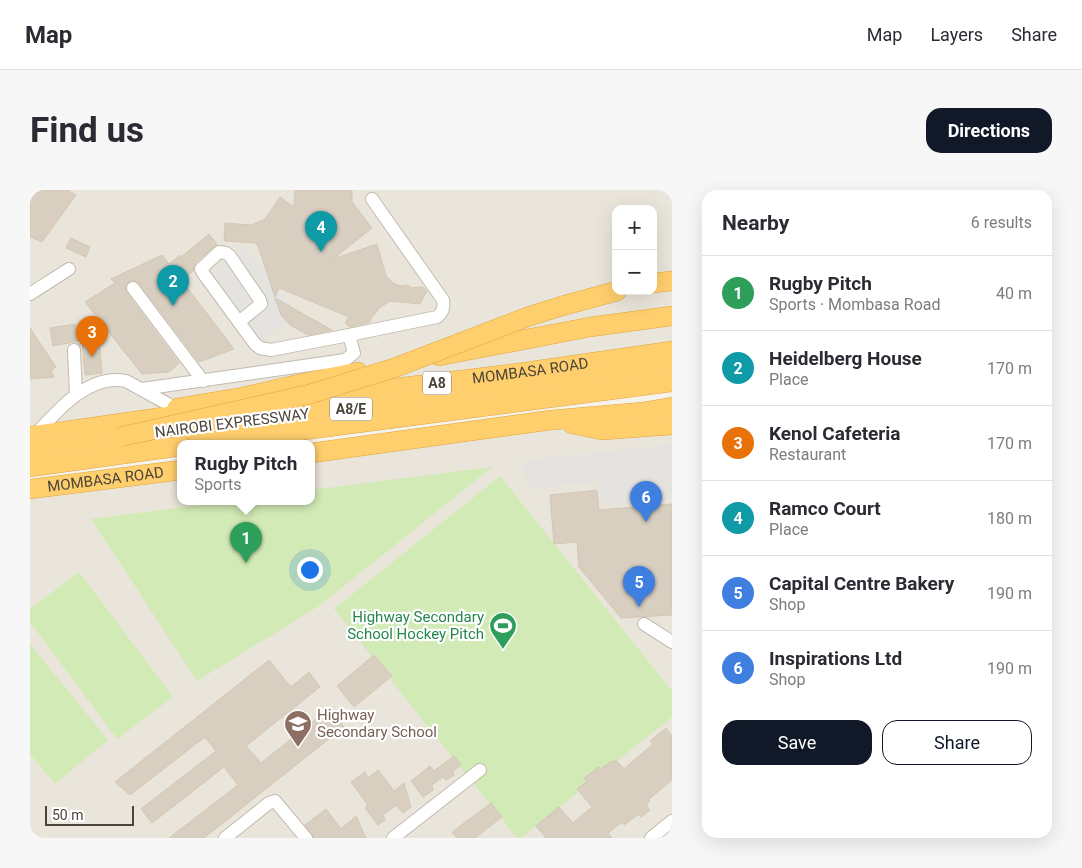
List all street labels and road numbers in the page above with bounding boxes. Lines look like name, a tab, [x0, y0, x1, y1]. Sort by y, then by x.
street label: MOMBASA ROAD	[471, 354, 590, 388]
road number: A8	[423, 372, 451, 394]
road number: A8/E	[330, 398, 372, 420]
street label: NAIROBI EXPRESSWAY	[154, 405, 310, 441]
street label: MOMBASA ROAD	[46, 463, 165, 496]

